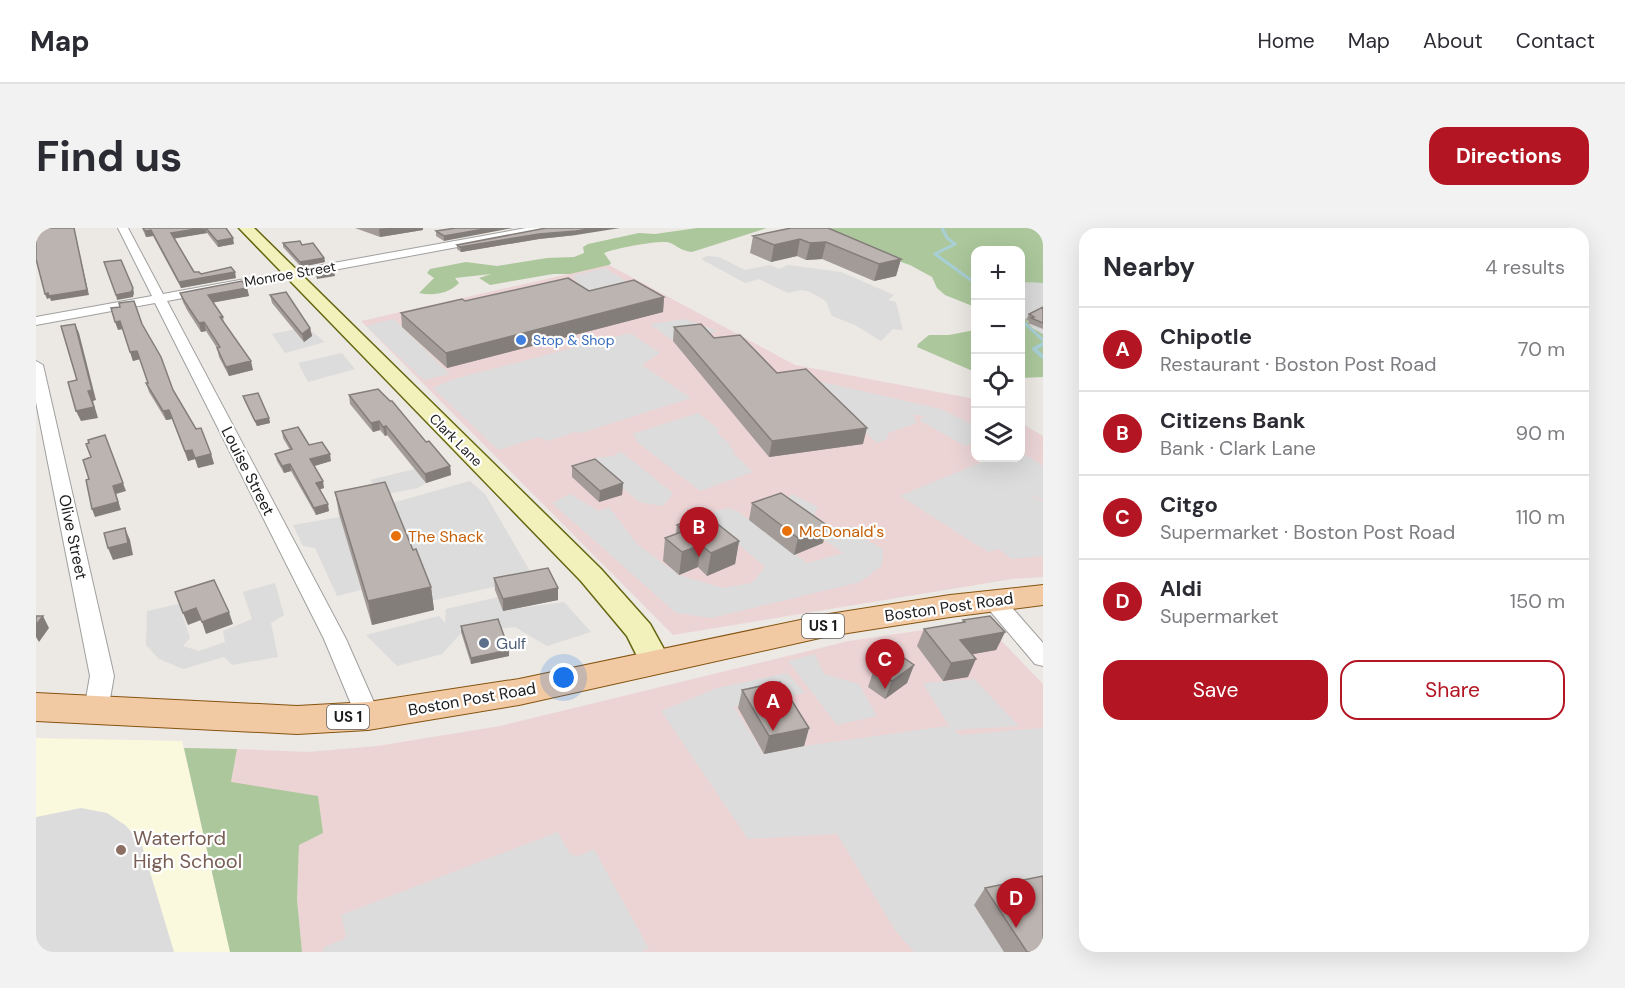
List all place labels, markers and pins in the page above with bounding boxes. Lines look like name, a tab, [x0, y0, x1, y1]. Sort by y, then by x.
place label: Stop & Shop	[533, 331, 615, 349]
marker: Stop & Shop	[514, 333, 528, 347]
pin: B	[680, 508, 718, 557]
place label: McDonald's	[799, 521, 884, 542]
marker: McDonald's	[780, 524, 794, 538]
place label: The Shack	[408, 526, 484, 547]
marker: The Shack	[389, 529, 403, 543]
place label: Gulf	[496, 633, 526, 654]
marker: Gulf	[477, 636, 491, 650]
pin: C	[866, 640, 904, 689]
pin: A	[754, 682, 792, 731]
place label: Waterford High School	[133, 825, 242, 874]
marker: Waterford High School	[114, 843, 128, 857]
pin: D	[996, 878, 1036, 928]

